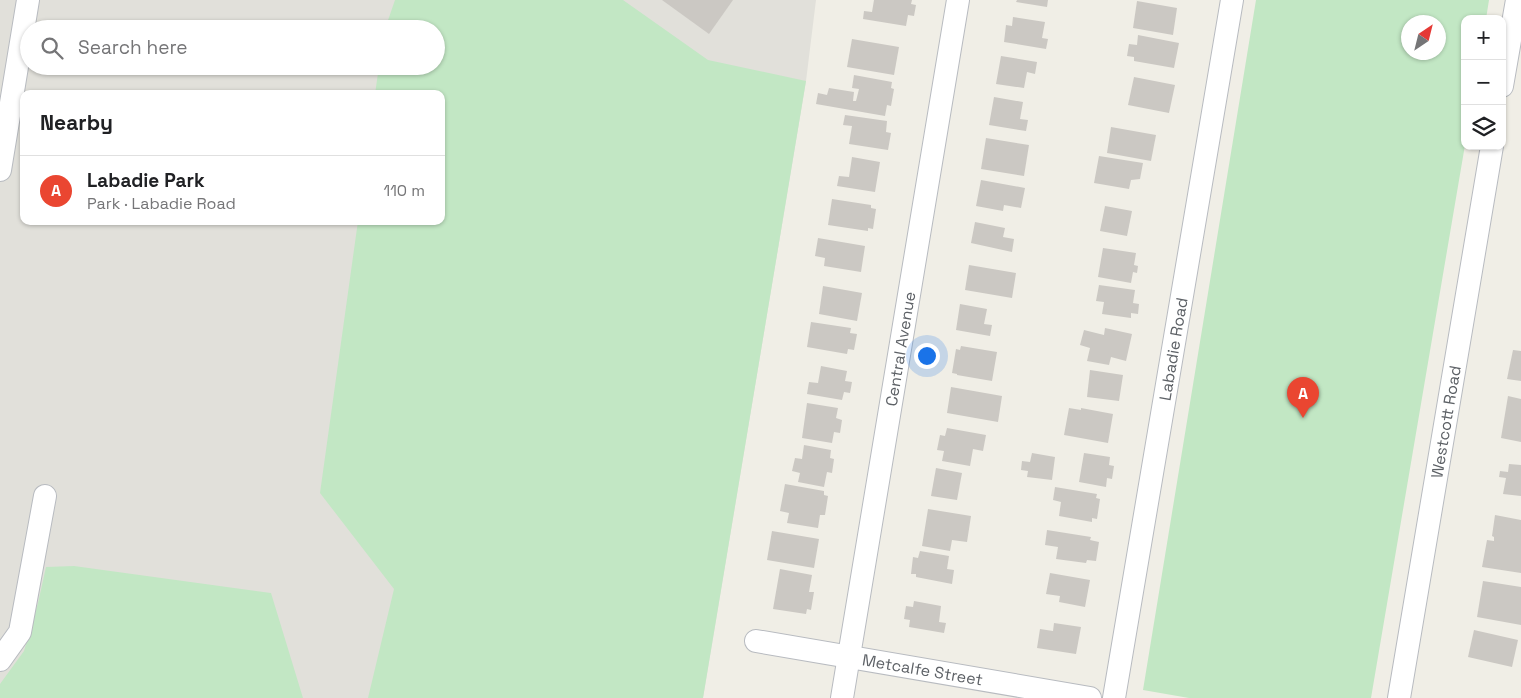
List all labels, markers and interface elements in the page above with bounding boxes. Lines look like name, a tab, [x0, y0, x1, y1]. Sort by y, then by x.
north arrow	[1401, 15, 1446, 60]
map controls	[1461, 15, 1506, 150]
button: +	[1461, 15, 1506, 60]
search box	[20, 20, 445, 75]
icon: search	[38, 34, 66, 62]
text: Search here	[78, 35, 188, 60]
button: −	[1461, 60, 1506, 105]
button: layers	[1461, 105, 1506, 150]
text: Nearby	[40, 109, 113, 136]
text: Labadie Park	[87, 168, 205, 193]
text: A	[51, 180, 61, 201]
text: 110 m	[383, 180, 425, 201]
text: Park · Labadie Road	[87, 193, 236, 214]
street label: Central Avenue	[881, 290, 920, 408]
street label: Labadie Road	[1154, 296, 1193, 402]
your location	[914, 343, 940, 369]
street label: Westcott Road	[1426, 364, 1466, 480]
pin: A	[1287, 377, 1319, 418]
street label: Metcalfe Street	[861, 649, 984, 691]

